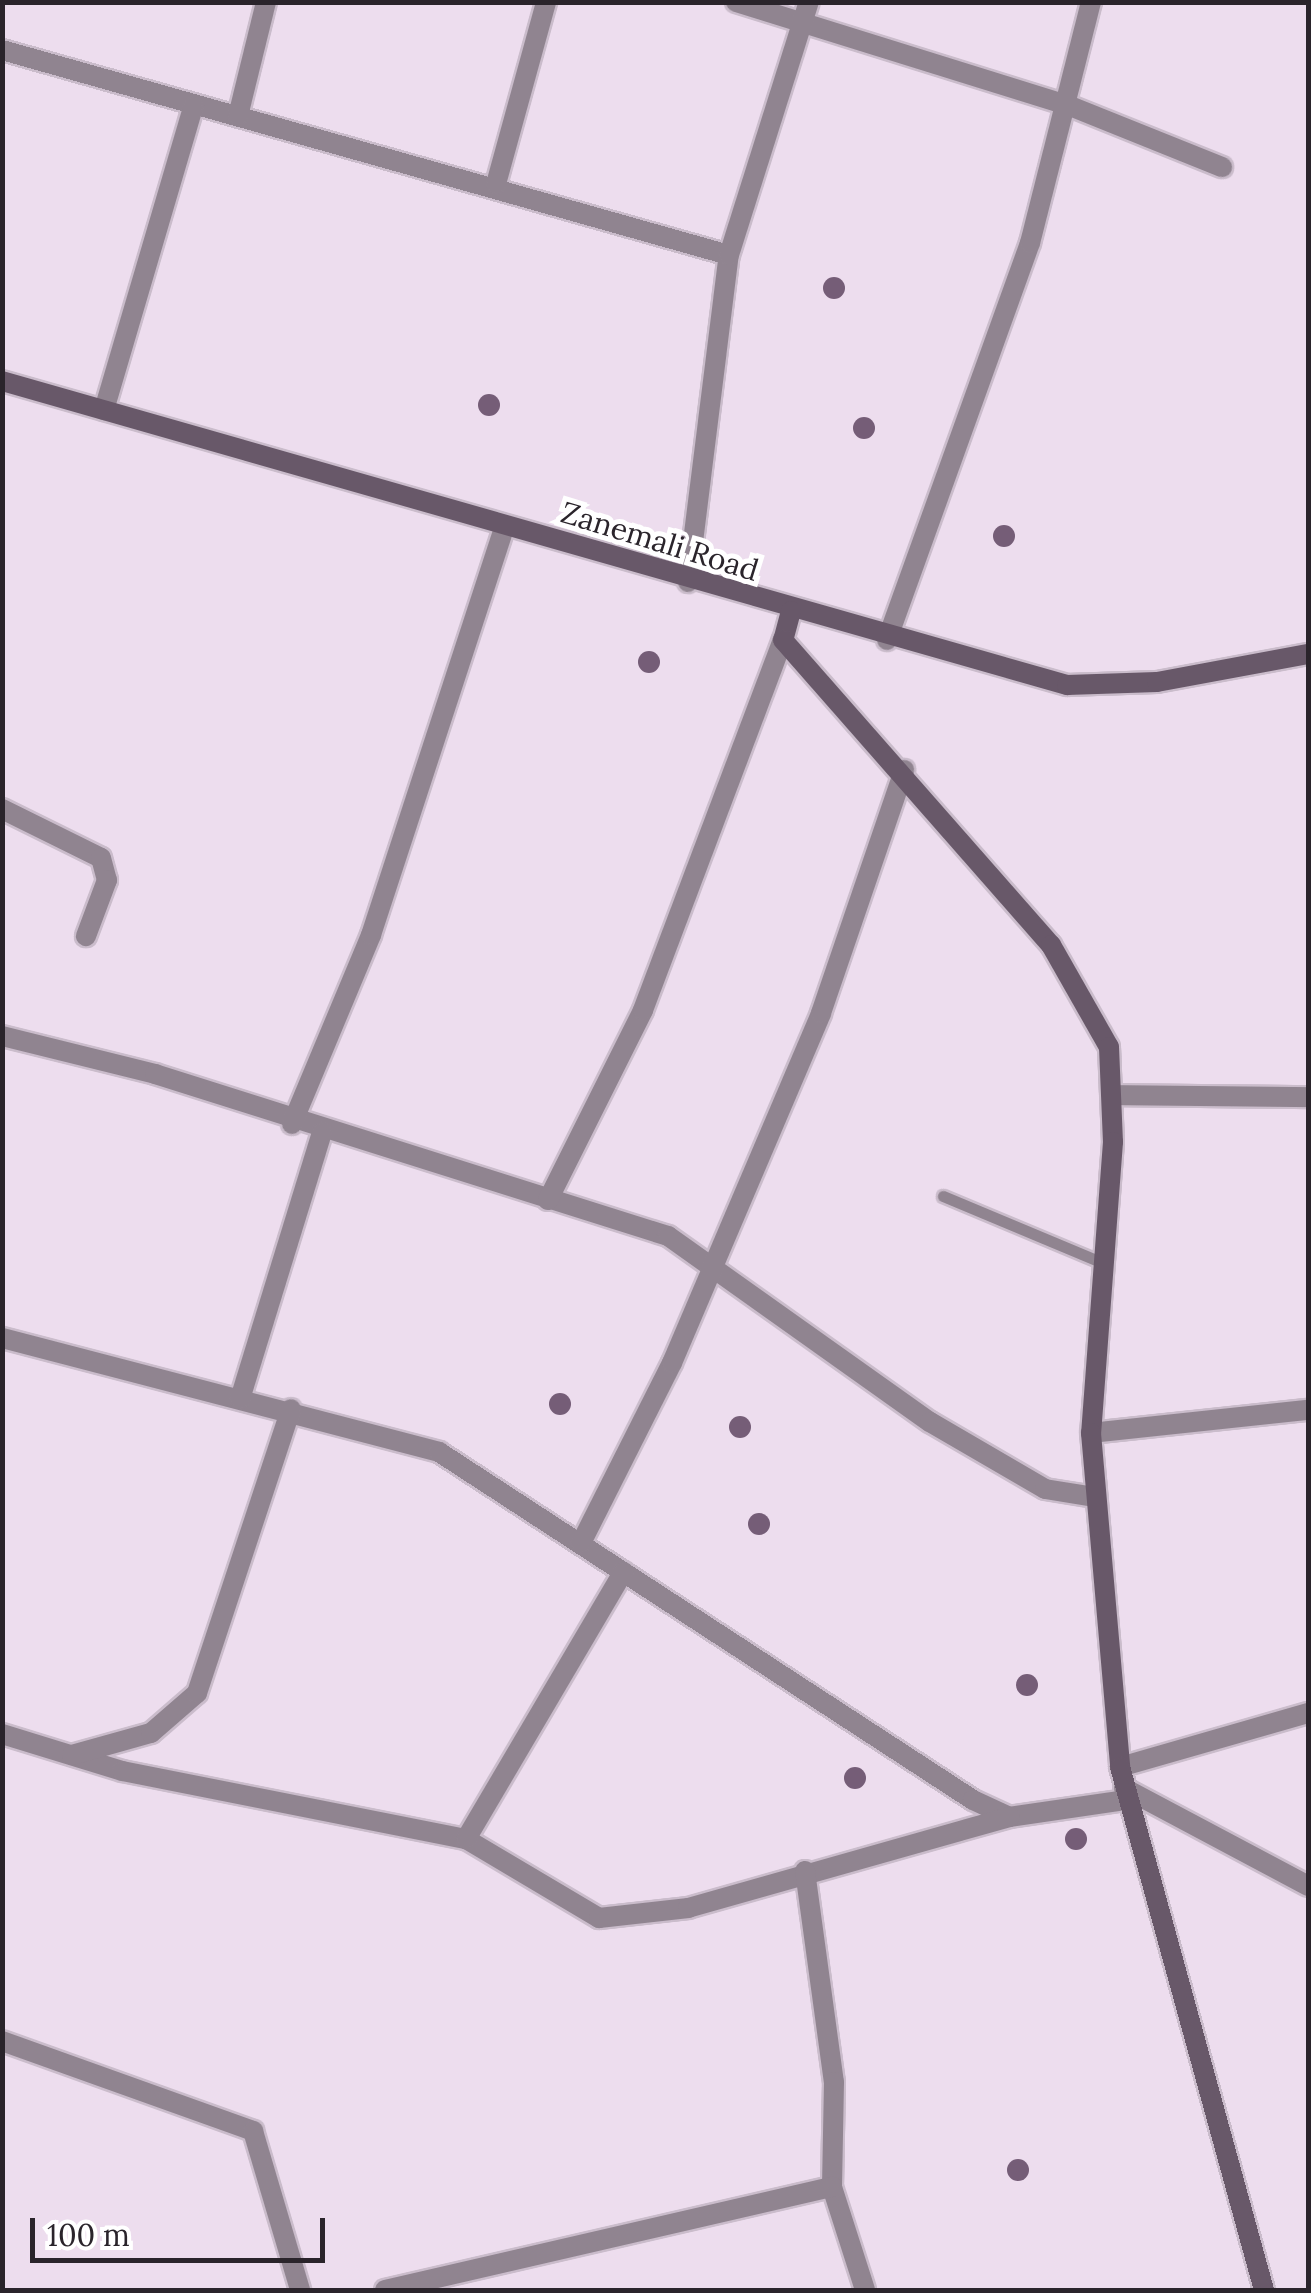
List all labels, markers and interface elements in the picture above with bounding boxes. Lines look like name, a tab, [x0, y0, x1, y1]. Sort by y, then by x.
street label: Zanemali Road	[557, 494, 763, 588]
scale bar	[35, 2198, 330, 2260]
text: 100 m	[47, 2216, 130, 2254]

